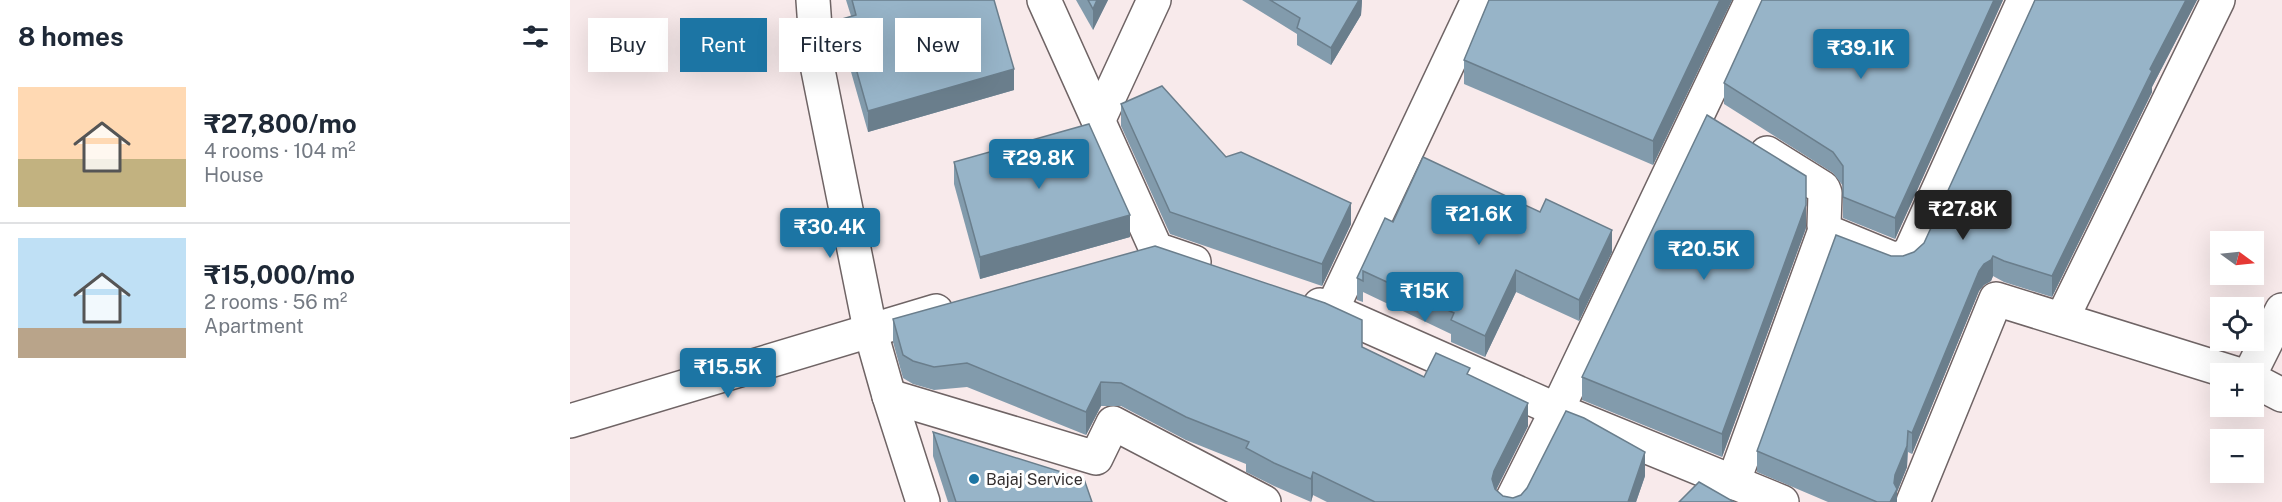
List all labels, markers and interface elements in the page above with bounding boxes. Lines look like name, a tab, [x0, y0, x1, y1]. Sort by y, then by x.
chip: Buy	[588, 18, 668, 72]
chip: Rent	[680, 18, 767, 72]
chip: Filters	[779, 18, 883, 72]
chip: New	[895, 18, 981, 72]
icon: filters	[519, 20, 552, 53]
text: 8 homes	[18, 21, 124, 52]
pin: ₹39.1K	[1812, 29, 1910, 80]
text: ₹39.1K	[1827, 36, 1895, 60]
text: ₹27,800/mo	[204, 108, 357, 139]
icon: home	[66, 111, 138, 183]
text: 4 rooms · 104 m²	[204, 139, 356, 163]
pin: ₹29.8K	[990, 139, 1088, 190]
text: ₹29.8K	[1003, 146, 1075, 170]
text: House	[204, 163, 264, 187]
pin: ₹27.8K	[1914, 190, 2012, 241]
pin: ₹21.6K	[1430, 195, 1528, 246]
text: ₹27.8K	[1929, 197, 1997, 221]
text: ₹21.6K	[1445, 202, 1513, 226]
pin: ₹30.4K	[781, 208, 879, 259]
text: ₹30.4K	[794, 215, 866, 239]
pin: ₹20.5K	[1655, 230, 1753, 281]
north arrow	[2210, 231, 2264, 285]
map controls	[2210, 231, 2264, 483]
text: ₹20.5K	[1668, 237, 1740, 261]
text: ₹15,000/mo	[204, 259, 355, 290]
icon: home	[66, 262, 138, 334]
pin: ₹15K	[1389, 272, 1461, 323]
text: ₹15K	[1400, 279, 1450, 303]
text: 2 rooms · 56 m²	[204, 290, 347, 314]
button: locate	[2210, 297, 2264, 351]
text: Apartment	[204, 314, 304, 338]
pin: ₹15.5K	[679, 348, 777, 399]
text: ₹15.5K	[694, 355, 762, 379]
button: +	[2210, 363, 2264, 417]
button: −	[2210, 429, 2264, 483]
place label: Bajaj Service	[986, 470, 1083, 489]
marker: Bajaj Service	[967, 472, 981, 486]

